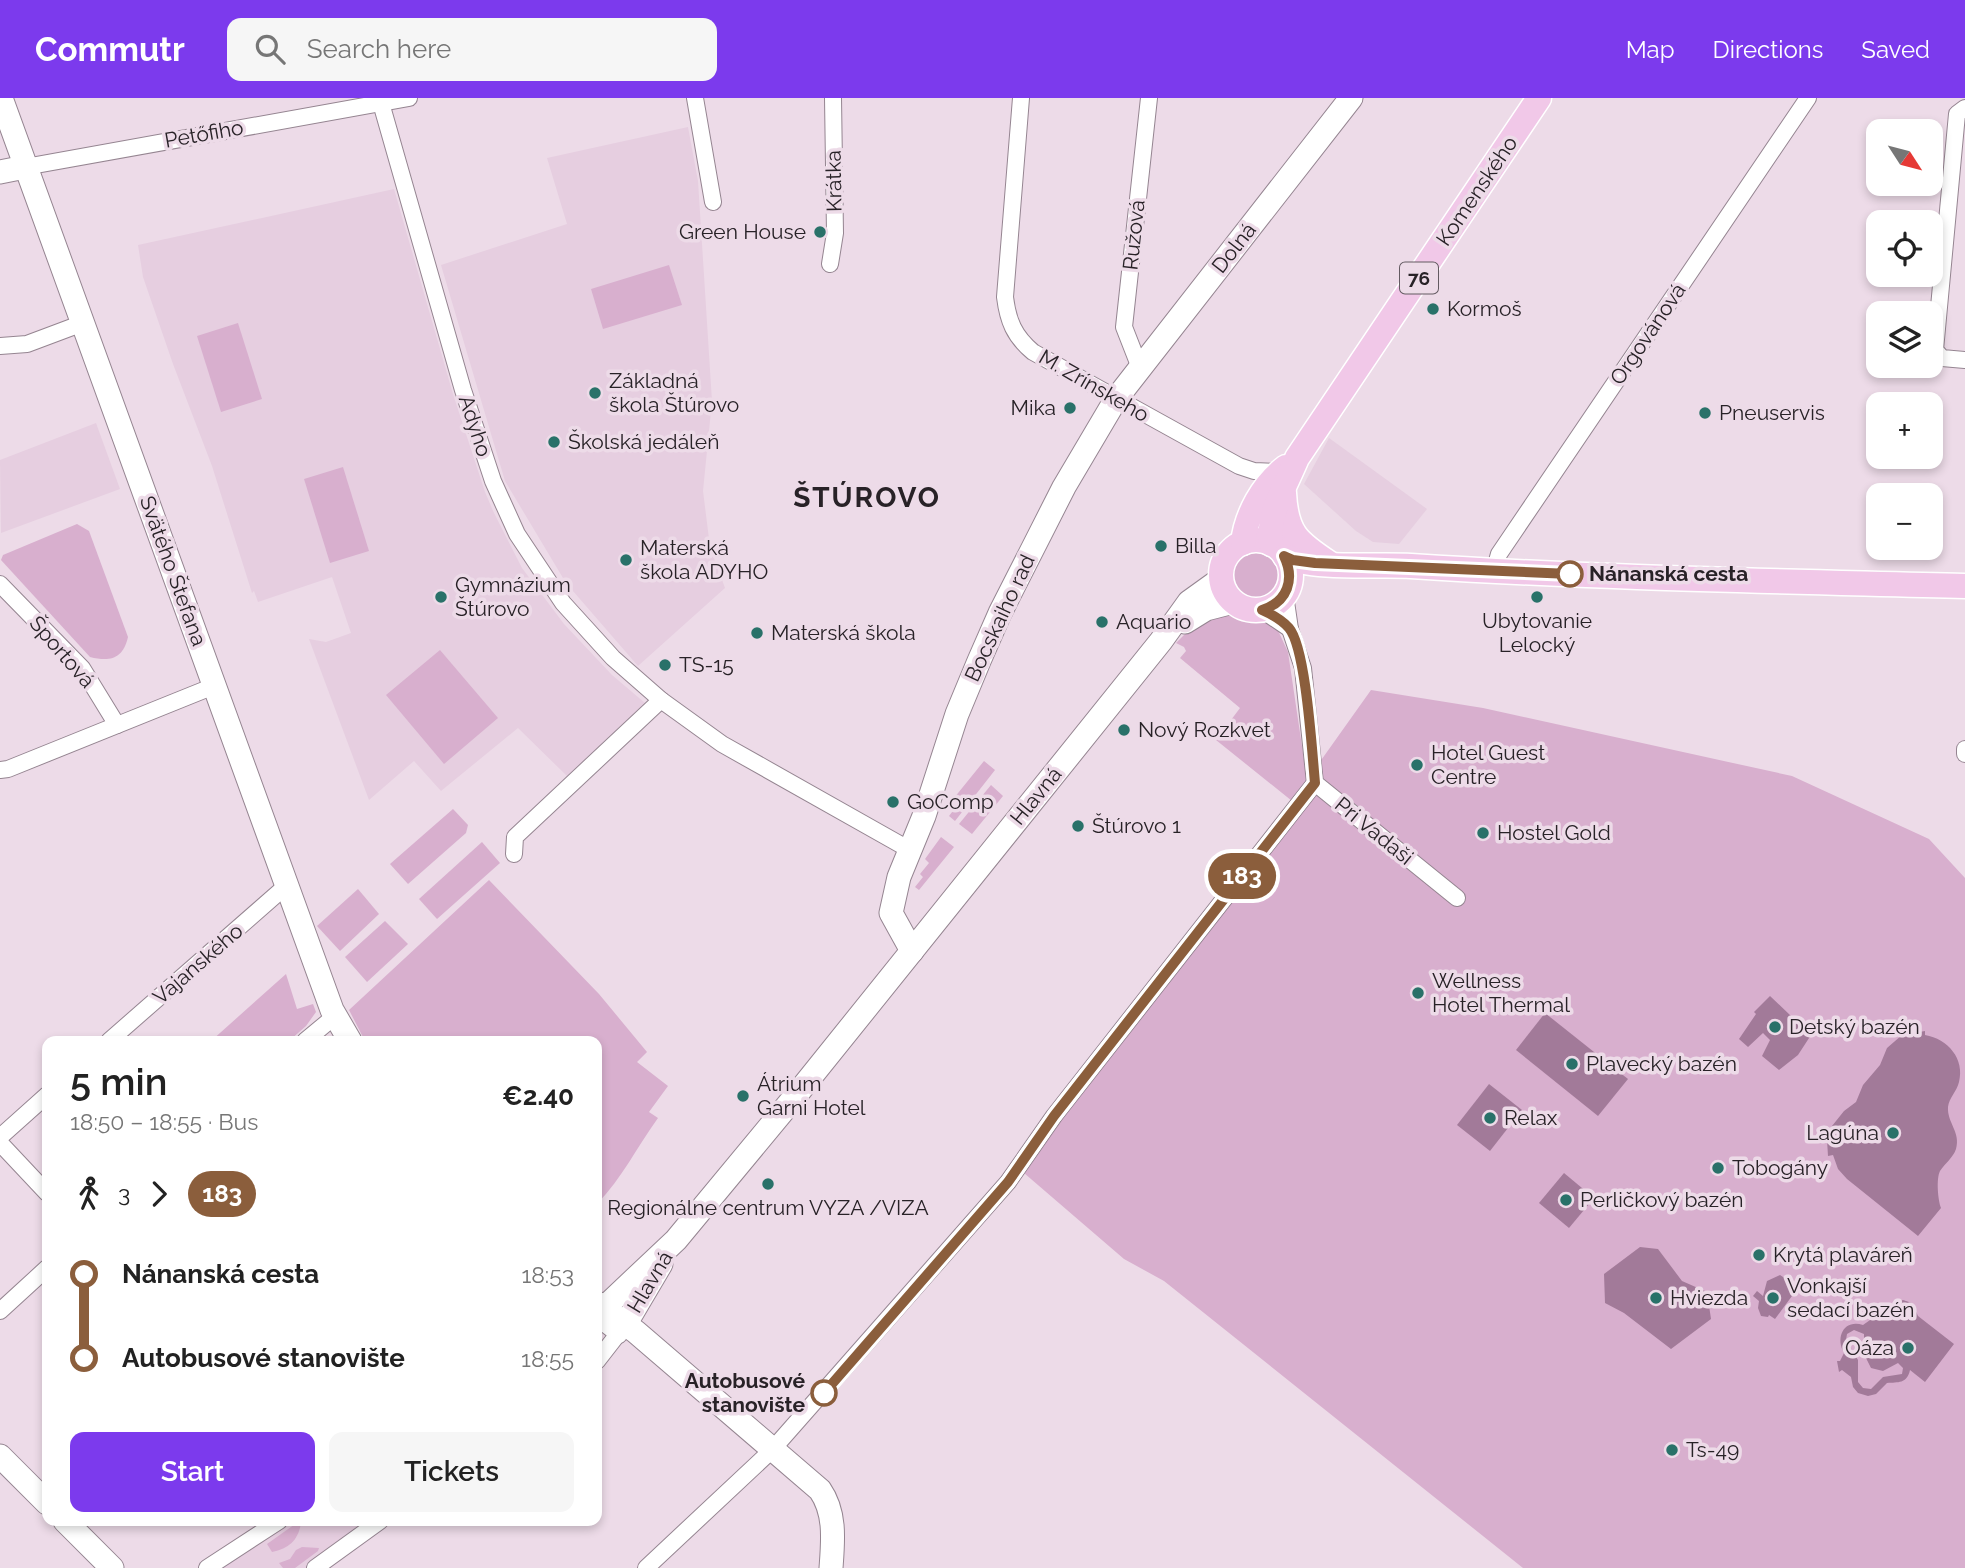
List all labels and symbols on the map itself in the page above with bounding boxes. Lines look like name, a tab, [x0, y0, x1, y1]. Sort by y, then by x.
street label: Petőfiho	[163, 114, 245, 153]
north arrow	[1866, 119, 1942, 196]
street label: Komenského	[1431, 131, 1522, 250]
street label: Krátka	[820, 150, 847, 212]
street label: Ružová	[1117, 199, 1150, 271]
street label: Dolná	[1206, 218, 1261, 278]
place label: Green House	[679, 219, 806, 244]
marker: Green House	[812, 224, 828, 240]
road number: 76	[1400, 262, 1438, 294]
street label: Orgovánová	[1605, 278, 1691, 389]
place label: Kormoš	[1447, 296, 1522, 321]
marker: Kormoš	[1425, 301, 1441, 317]
street label: M. Zrínskeho	[1035, 344, 1154, 427]
place label: Základná škola Štúrovo	[609, 368, 739, 417]
marker: Základná škola Štúrovo	[587, 385, 603, 401]
street label: Adyho	[454, 392, 497, 460]
place label: Mika	[1010, 395, 1056, 420]
marker: Mika	[1062, 400, 1078, 416]
place label: Pneuservis	[1719, 400, 1825, 425]
marker: Pneuservis	[1697, 405, 1713, 421]
place label: Školská jedáleň	[568, 429, 719, 454]
marker: Školská jedáleň	[546, 434, 562, 450]
district label: ŠTÚROVO	[793, 480, 941, 514]
street label: Svätého Štefana	[135, 493, 212, 649]
place label: Billa	[1175, 533, 1216, 558]
place label: Materská škola ADYHO	[640, 535, 768, 584]
marker: Billa	[1153, 538, 1169, 554]
street label: Bocskaiho rad	[959, 550, 1040, 685]
marker: Materská škola ADYHO	[618, 552, 634, 568]
marker: Nánanská cesta	[1557, 561, 1583, 587]
place label: Nánanská cesta	[1589, 561, 1748, 586]
place label: Gymnázium Štúrovo	[455, 572, 571, 621]
marker: Gymnázium Štúrovo	[433, 589, 449, 605]
marker: Ubytovanie Lelocký	[1529, 589, 1545, 605]
place label: Ubytovanie Lelocký	[1482, 608, 1592, 657]
place label: Aquario	[1116, 609, 1191, 634]
street label: Športová	[24, 611, 100, 693]
marker: Aquario	[1094, 614, 1110, 630]
place label: Materská škola	[771, 620, 916, 645]
marker: Materská škola	[749, 625, 765, 641]
place label: TS-15	[679, 652, 734, 677]
marker: TS-15	[657, 657, 673, 673]
place label: Nový Rozkvet	[1138, 717, 1271, 742]
marker: Nový Rozkvet	[1116, 722, 1132, 738]
place label: Hotel Guest Centre	[1431, 740, 1545, 789]
marker: Hotel Guest Centre	[1409, 757, 1425, 773]
street label: Hlavná	[1005, 762, 1066, 830]
place label: GoComp	[907, 789, 994, 814]
street label: Pri Vadaši	[1330, 791, 1419, 870]
marker: GoComp	[885, 794, 901, 810]
place label: Štúrovo 1	[1092, 813, 1181, 838]
marker: Štúrovo 1	[1070, 818, 1086, 834]
place label: Hostel Gold	[1497, 820, 1611, 845]
marker: Hostel Gold	[1475, 825, 1491, 841]
line badge: 183	[1202, 853, 1282, 899]
street label: Vajanského	[148, 918, 248, 1009]
place label: Wellness Hotel Thermal	[1432, 968, 1570, 1017]
marker: Wellness Hotel Thermal	[1410, 985, 1426, 1001]
place label: Detský bazén	[1789, 1014, 1920, 1039]
marker: Detský bazén	[1767, 1019, 1783, 1035]
place label: Plavecký bazén	[1586, 1051, 1737, 1076]
marker: Plavecký bazén	[1564, 1056, 1580, 1072]
place label: Átrium Garni Hotel	[757, 1071, 866, 1120]
marker: Átrium Garni Hotel	[735, 1088, 751, 1104]
place label: Relax	[1504, 1105, 1558, 1130]
marker: Relax	[1482, 1110, 1498, 1126]
place label: Lagúna	[1806, 1120, 1879, 1145]
marker: Lagúna	[1885, 1125, 1901, 1141]
place label: Tobogány	[1732, 1155, 1828, 1180]
marker: Tobogány	[1710, 1160, 1726, 1176]
marker: Regionálne centrum VYZA /VIZA	[760, 1176, 776, 1192]
place label: Perličkový bazén	[1580, 1187, 1743, 1212]
marker: Perličkový bazén	[1558, 1192, 1574, 1208]
place label: Regionálne centrum VYZA /VIZA	[607, 1195, 929, 1220]
place label: Krytá plaváreň	[1773, 1242, 1913, 1267]
street label: Hlavná	[622, 1247, 678, 1317]
marker: Krytá plaváreň	[1751, 1247, 1767, 1263]
place label: Vonkajší sedací bazén	[1787, 1273, 1915, 1322]
place label: Hviezda	[1670, 1285, 1748, 1310]
marker: Hviezda	[1648, 1290, 1664, 1306]
marker: Vonkajší sedací bazén	[1765, 1290, 1781, 1306]
place label: Oáza	[1845, 1335, 1894, 1360]
marker: Oáza	[1900, 1340, 1916, 1356]
place label: Autobusové stanovište	[685, 1368, 805, 1417]
marker: Autobusové stanovište	[811, 1380, 837, 1406]
place label: Ts-49	[1686, 1437, 1739, 1462]
marker: Ts-49	[1664, 1442, 1680, 1458]

